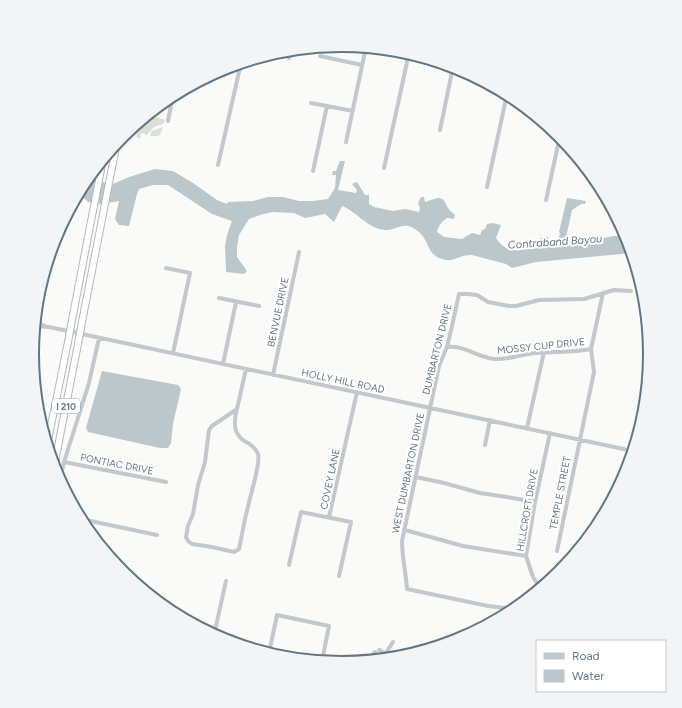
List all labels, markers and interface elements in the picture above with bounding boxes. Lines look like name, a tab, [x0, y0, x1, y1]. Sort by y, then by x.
water label: Contraband Bayou	[507, 232, 603, 252]
street label: BENVUE DRIVE	[264, 276, 292, 348]
street label: DUMBARTON DRIVE	[419, 302, 455, 396]
street label: MOSSY CUP DRIVE	[496, 335, 586, 357]
street label: HOLLY HILL ROAD	[300, 366, 386, 396]
road number: I 210	[52, 399, 80, 413]
street label: WEST DUMBARTON DRIVE	[389, 411, 427, 535]
street label: COVEY LANE	[317, 447, 343, 511]
street label: PONTIAC DRIVE	[79, 451, 155, 477]
street label: TEMPLE STREET	[547, 455, 574, 531]
street label: HILLCROFT DRIVE	[513, 467, 541, 552]
legend	[536, 640, 666, 692]
text: Road	[572, 649, 600, 663]
text: Water	[572, 669, 604, 683]

